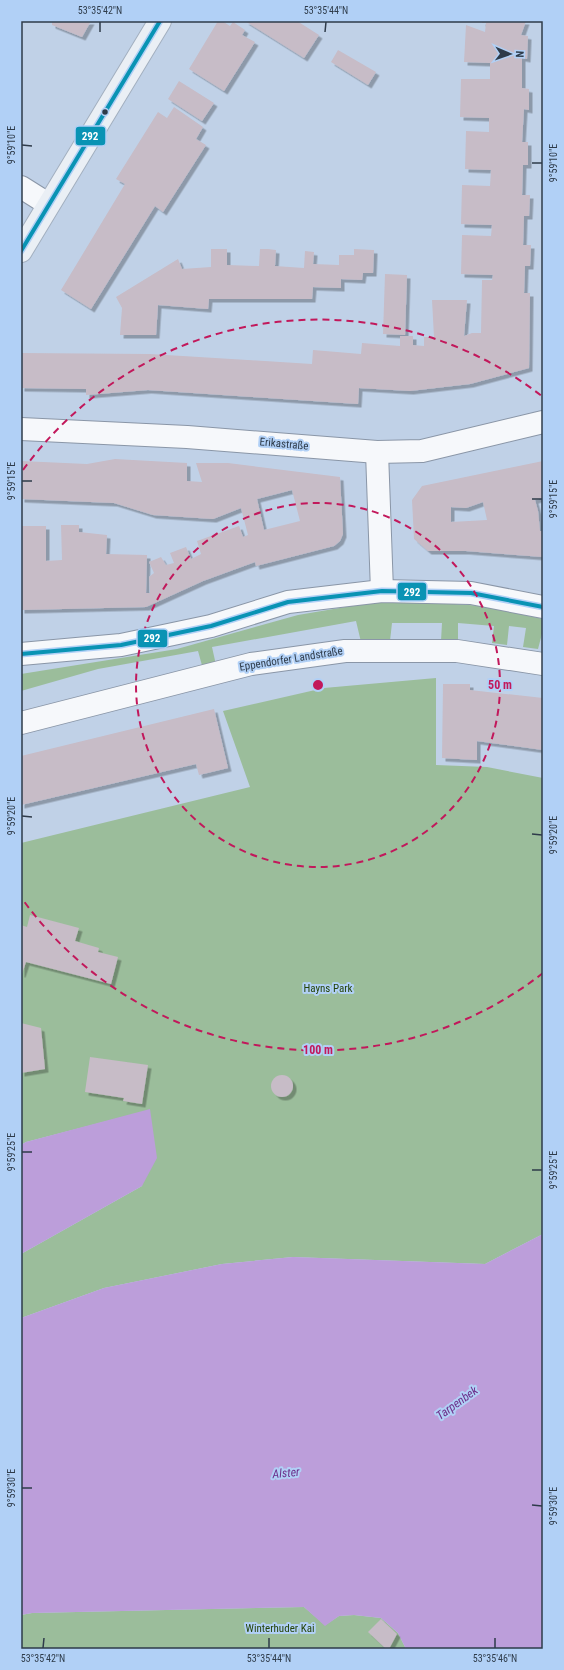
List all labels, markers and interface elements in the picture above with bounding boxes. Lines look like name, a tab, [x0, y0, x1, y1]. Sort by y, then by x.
text: 53°35'42"N	[78, 5, 122, 16]
text: 53°35'44"N	[304, 5, 348, 16]
north arrow	[490, 34, 530, 74]
text: N	[513, 51, 526, 58]
unlabelled marker	[100, 107, 110, 117]
text: 9°59'10"E	[6, 126, 17, 164]
line badge: 292	[75, 126, 106, 146]
text: 292	[82, 130, 99, 143]
text: 9°59'10"E	[548, 144, 559, 182]
street label: Erikastraße	[259, 435, 309, 453]
text: 9°59'15"E	[6, 462, 17, 500]
text: 9°59'15"E	[548, 480, 559, 518]
line badge: 292	[397, 582, 427, 601]
text: 292	[404, 586, 421, 599]
line badge: 292	[137, 629, 168, 648]
text: 292	[144, 632, 161, 645]
street label: Eppendorfer Landstraße	[238, 644, 344, 674]
centre of rings	[311, 678, 325, 692]
text: 50 m	[488, 678, 512, 692]
text: 9°59'20"E	[6, 797, 17, 835]
text: 9°59'20"E	[548, 816, 559, 854]
park label: Hayns Park	[303, 982, 353, 995]
text: 100 m	[303, 1043, 333, 1057]
text: 9°59'25"E	[6, 1133, 17, 1171]
text: 9°59'25"E	[548, 1151, 559, 1189]
water label: Tarpenbek	[434, 1383, 481, 1423]
water label: Alster	[271, 1465, 301, 1481]
text: 9°59'30"E	[6, 1469, 17, 1507]
text: 9°59'30"E	[548, 1487, 559, 1525]
park label: Winterhuder Kai	[246, 1622, 314, 1635]
text: 53°35'42"N	[21, 1653, 65, 1664]
text: 53°35'44"N	[247, 1653, 291, 1664]
text: 53°35'46"N	[473, 1653, 517, 1664]

